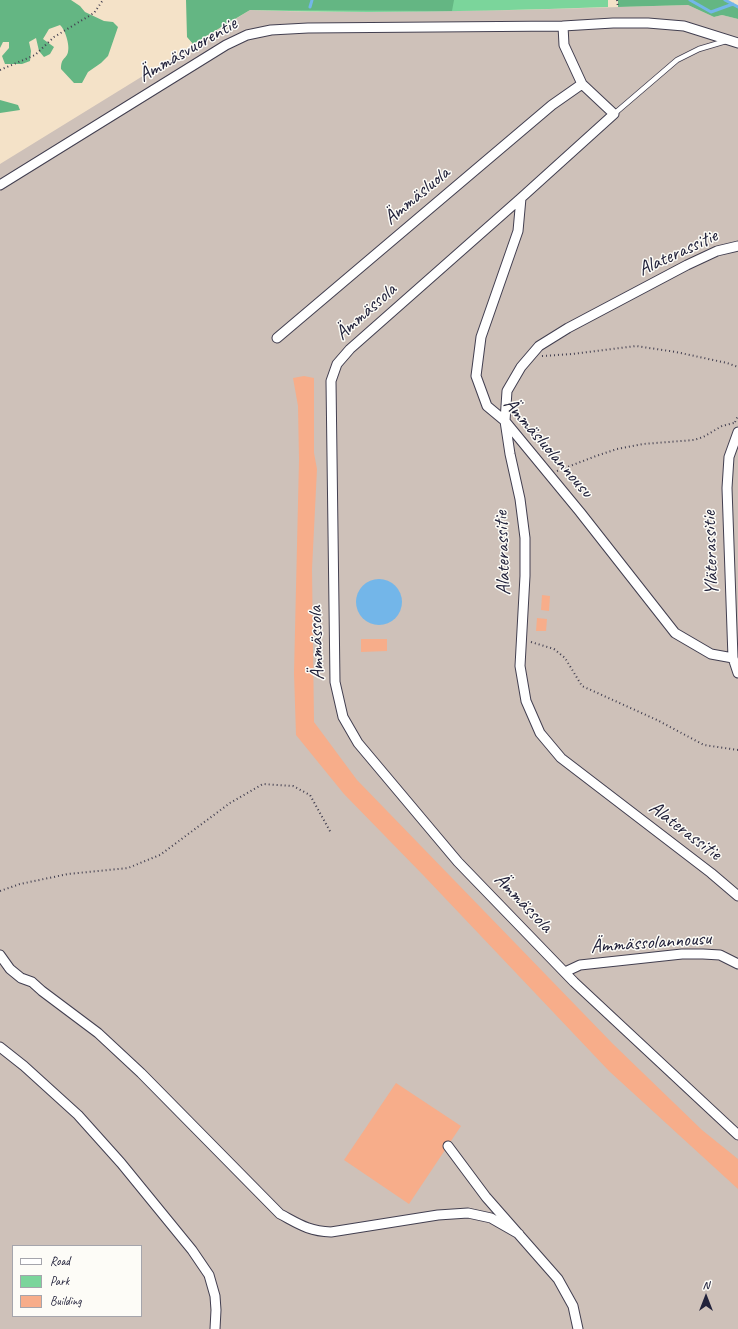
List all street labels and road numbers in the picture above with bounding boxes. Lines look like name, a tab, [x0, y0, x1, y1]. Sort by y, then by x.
street label: Ämmäsvuorentie	[135, 12, 241, 88]
street label: Ämmäsluola	[379, 162, 455, 230]
street label: Alaterassitie	[634, 224, 722, 282]
street label: Ämmässola	[330, 278, 402, 346]
street label: Ämmäsluolannousu	[498, 393, 598, 503]
street label: Alaterassitie	[490, 510, 516, 596]
street label: Yläterassitie	[698, 510, 724, 596]
street label: Ämmässola	[304, 605, 330, 681]
street label: Alaterassitie	[644, 796, 726, 866]
street label: Ämmässola	[489, 868, 557, 938]
street label: Ämmässolannousu	[590, 927, 712, 959]

